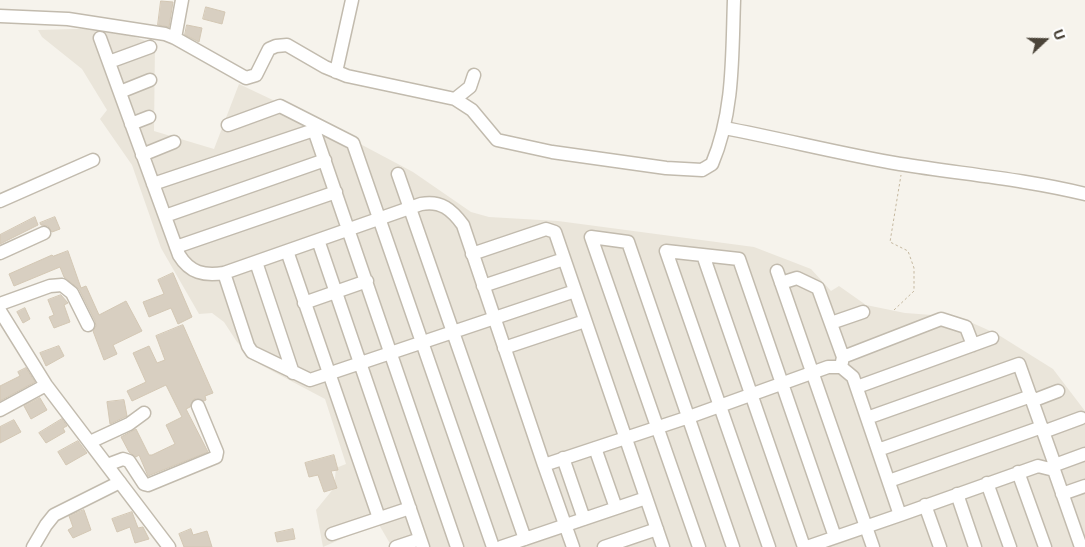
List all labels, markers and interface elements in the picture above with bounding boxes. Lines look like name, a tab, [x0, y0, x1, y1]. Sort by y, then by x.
north arrow	[1020, 15, 1070, 65]
text: U	[1050, 27, 1069, 42]

